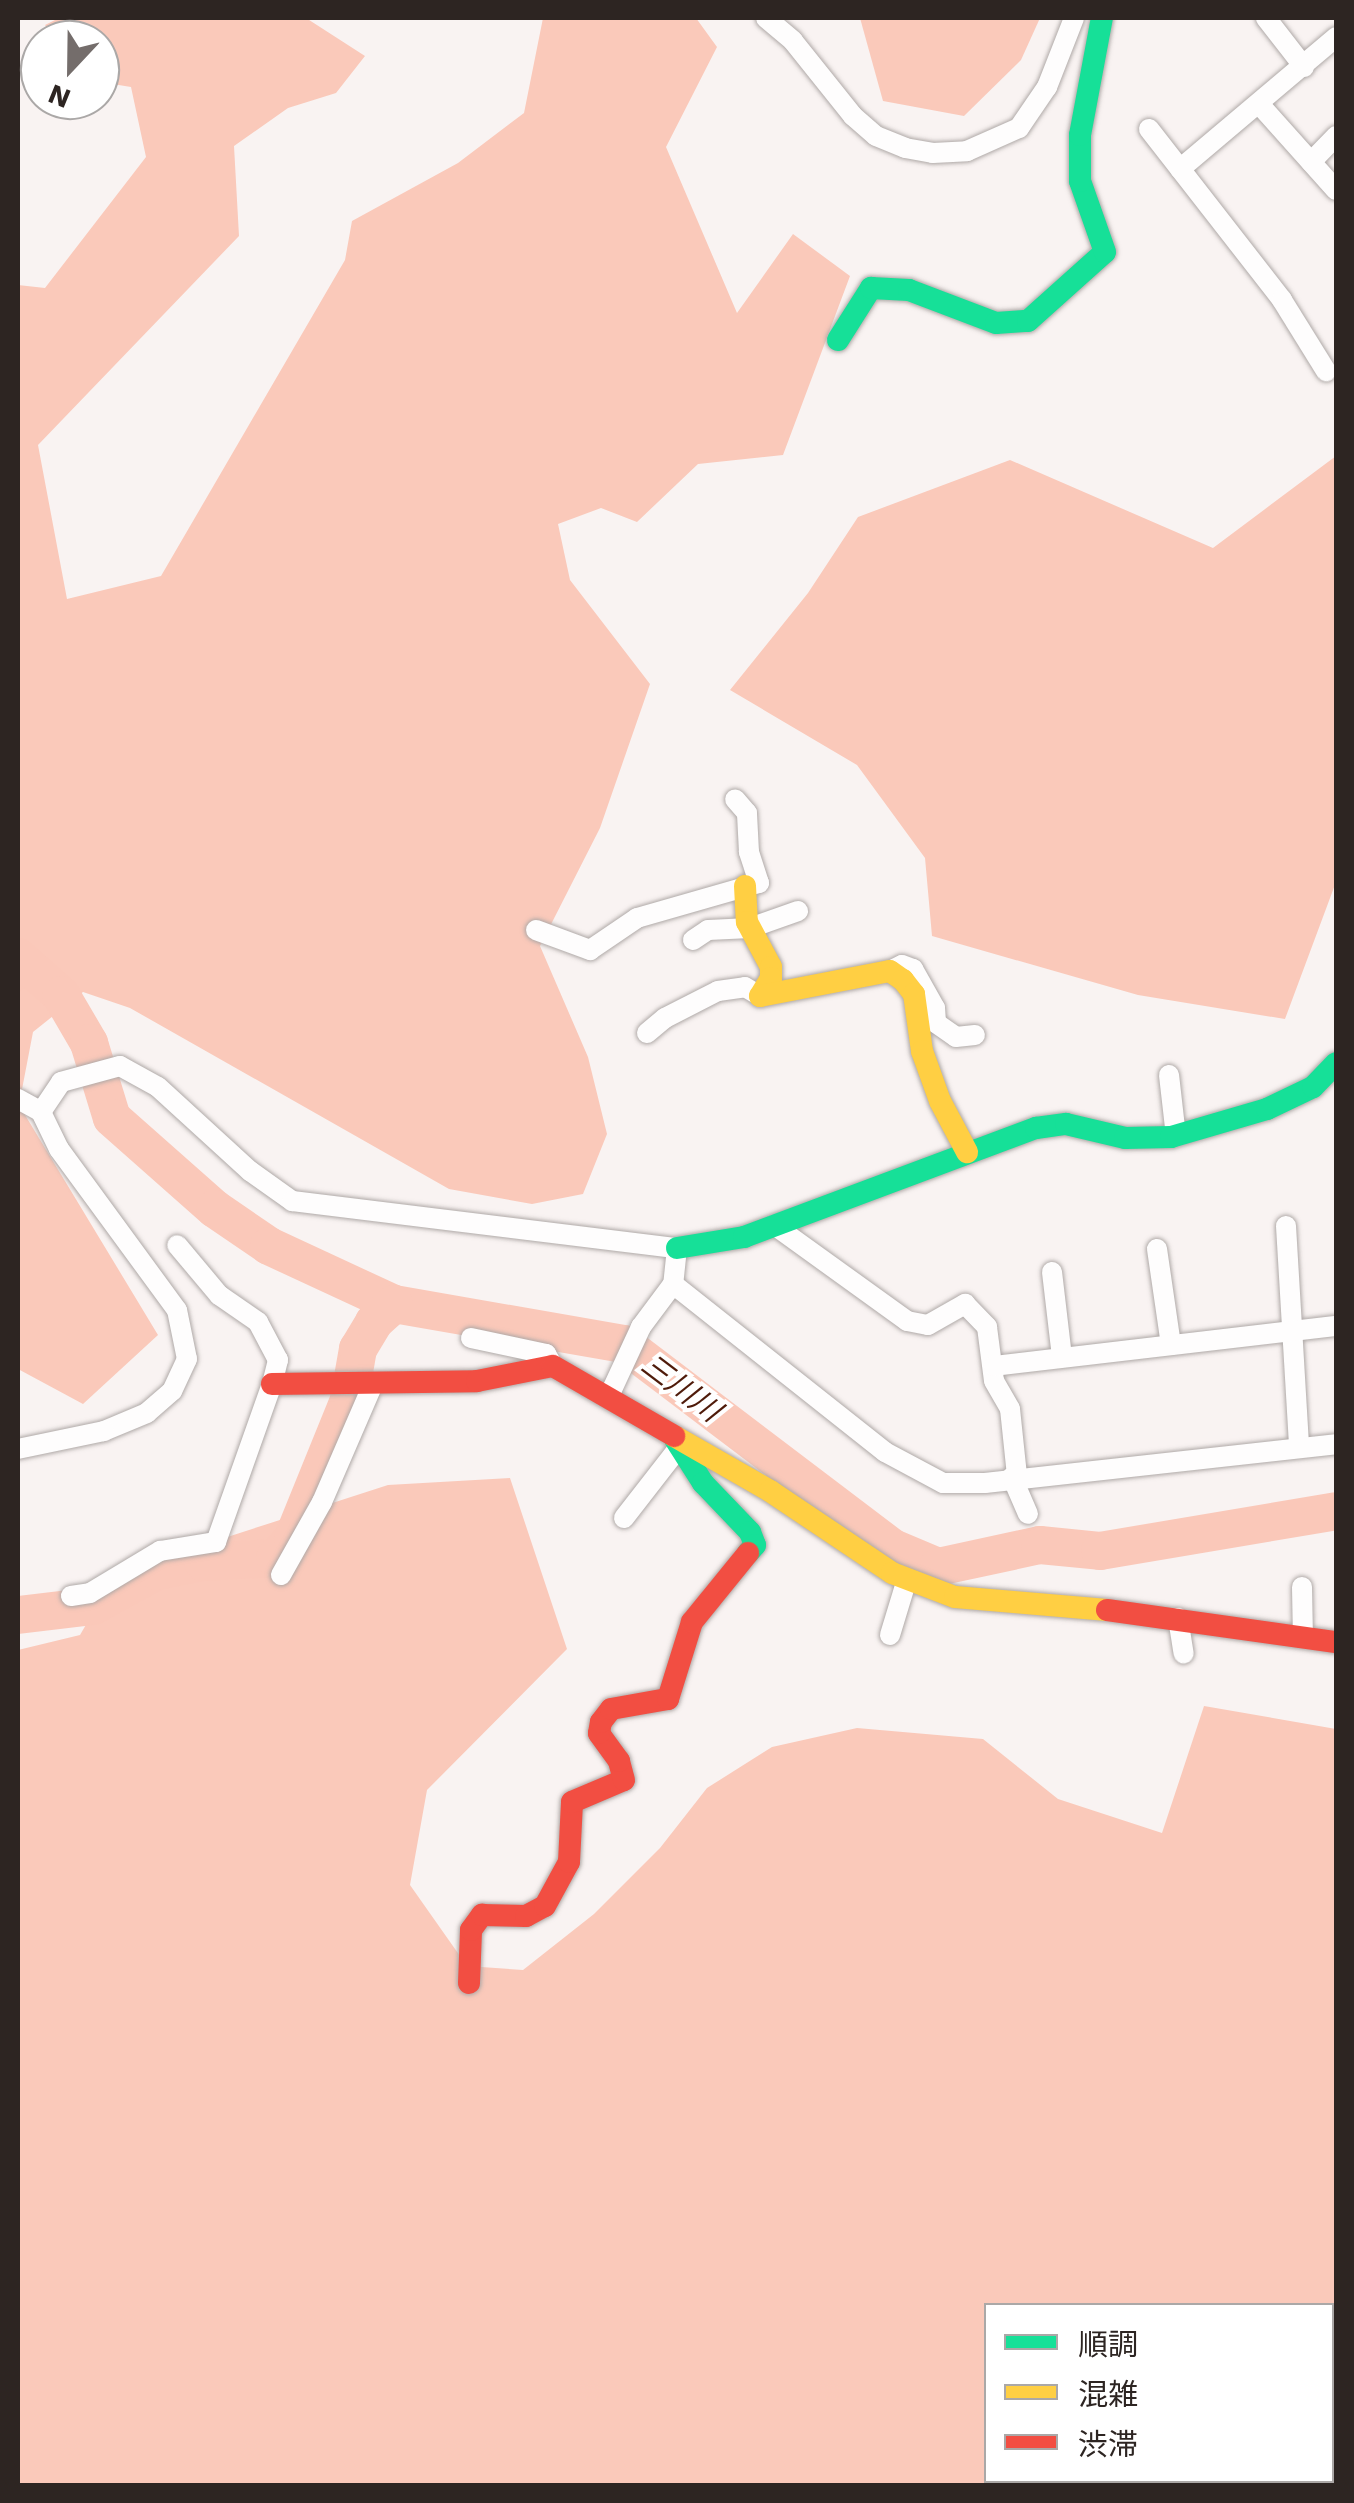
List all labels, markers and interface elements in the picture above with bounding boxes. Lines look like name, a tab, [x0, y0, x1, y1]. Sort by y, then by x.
north arrow	[20, 20, 120, 120]
text: N	[44, 77, 75, 116]
water label: 三川川	[634, 1347, 728, 1429]
legend	[984, 2303, 1334, 2483]
text: 順調	[1078, 2327, 1138, 2362]
text: 混雑	[1078, 2377, 1138, 2412]
text: 渋滞	[1078, 2427, 1138, 2462]

